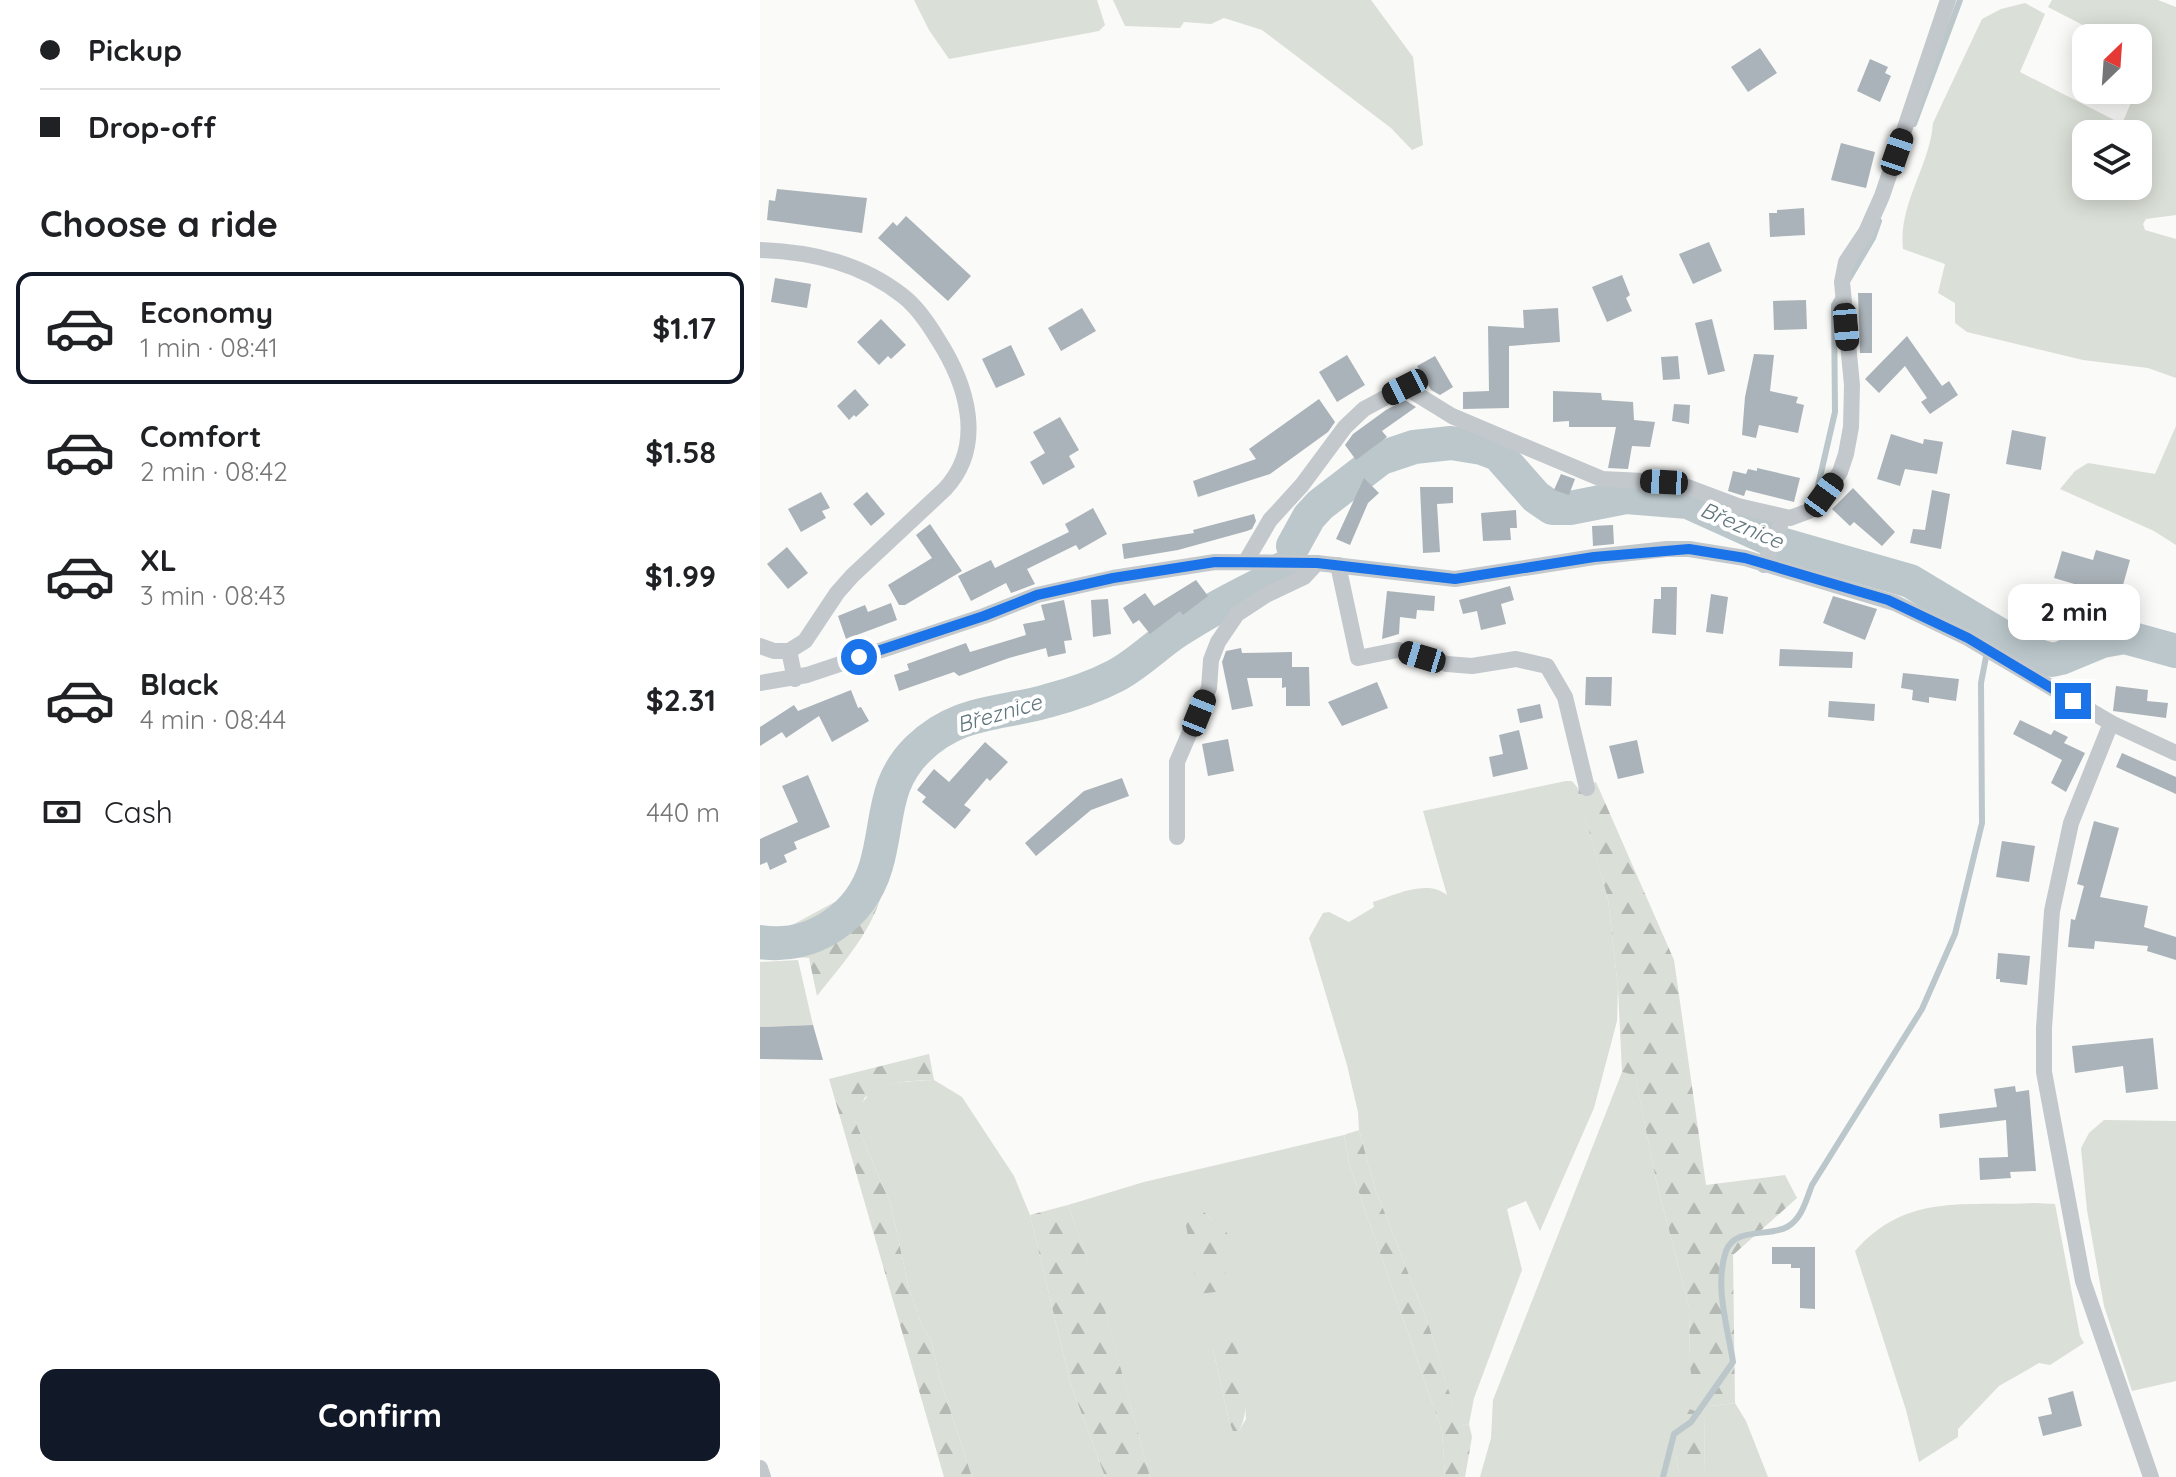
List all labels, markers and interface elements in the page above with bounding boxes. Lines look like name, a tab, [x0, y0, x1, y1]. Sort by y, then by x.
north arrow	[2072, 24, 2152, 104]
map controls	[2072, 24, 2152, 200]
text: Pickup	[88, 31, 182, 69]
text: Drop-off	[88, 108, 216, 146]
button: layers	[2072, 120, 2152, 200]
car	[1878, 125, 1916, 179]
text: Choose a ride	[40, 201, 278, 246]
icon: car	[44, 292, 116, 364]
text: Economy	[140, 293, 273, 331]
car	[1832, 302, 1860, 352]
text: $1.17	[652, 309, 716, 347]
text: 1 min · 08:41	[140, 331, 278, 364]
car	[1378, 365, 1432, 409]
icon: car	[44, 416, 116, 488]
text: Comfort	[140, 417, 261, 455]
text: $1.58	[645, 433, 716, 471]
text: 2 min · 08:42	[140, 455, 288, 488]
car	[1639, 469, 1689, 495]
car	[1800, 469, 1848, 521]
water label: Březnice	[1696, 495, 1789, 555]
icon: car	[44, 540, 116, 612]
text: XL	[140, 541, 177, 579]
text: $1.99	[645, 557, 716, 595]
text: 3 min · 08:43	[140, 579, 286, 612]
callout: 2 min	[2007, 585, 2139, 641]
text: 2 min	[2040, 595, 2108, 628]
route start	[841, 639, 877, 675]
car	[1396, 639, 1448, 675]
icon: car	[44, 664, 116, 736]
text: Black	[140, 665, 219, 703]
text: $2.31	[646, 681, 716, 719]
route end	[2055, 683, 2091, 719]
car	[1179, 686, 1219, 740]
water label: Březnice	[953, 687, 1046, 738]
text: 4 min · 08:44	[140, 703, 286, 736]
icon: cash	[40, 790, 84, 834]
text: Cash	[104, 793, 173, 831]
text: 440 m	[646, 796, 720, 829]
button: Confirm	[40, 1369, 720, 1461]

